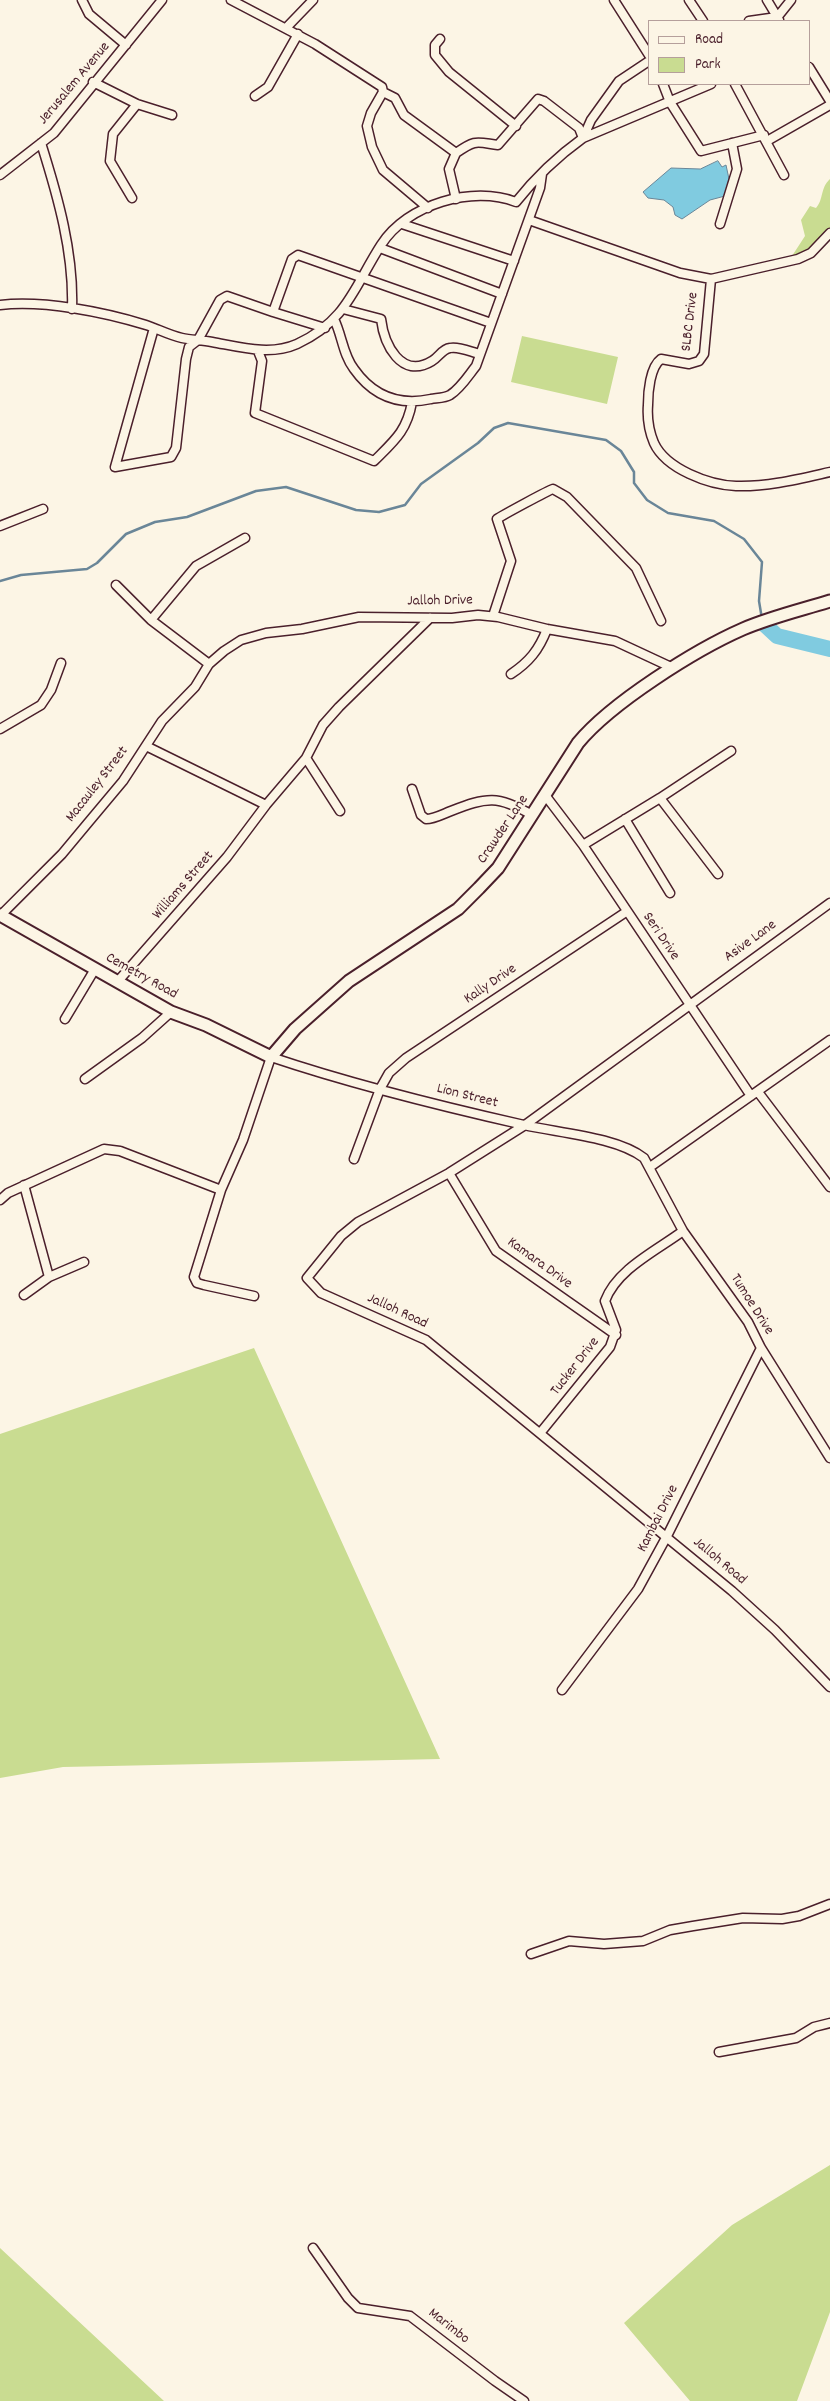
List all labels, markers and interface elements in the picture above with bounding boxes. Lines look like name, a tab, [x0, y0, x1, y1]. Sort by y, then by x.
legend	[648, 20, 810, 85]
text: Road	[695, 29, 723, 51]
street label: Jerusalem Avenue	[35, 39, 115, 129]
text: Park	[695, 54, 721, 76]
street label: SLBC Drive	[678, 291, 704, 353]
street label: Jalloh Drive	[407, 592, 473, 612]
street label: Macauley Street	[63, 743, 133, 827]
street label: Crawder Lane	[474, 792, 534, 868]
street label: Williams Street	[149, 848, 219, 924]
street label: Seri Drive	[637, 910, 683, 964]
street label: Asive Lane	[721, 917, 781, 967]
street label: Cemetry Road	[102, 950, 180, 1004]
street label: Kally Drive	[461, 961, 521, 1009]
street label: Lion Street	[435, 1081, 499, 1113]
street label: Kamara Drive	[503, 1234, 575, 1294]
street label: Tumoe Drive	[725, 1271, 777, 1339]
street label: Jalloh Road	[364, 1290, 430, 1334]
street label: Tucker Drive	[548, 1334, 604, 1400]
street label: Kambai Drive	[634, 1482, 684, 1556]
street label: Jalloh Road	[688, 1534, 750, 1590]
street label: Marimbo	[424, 2305, 472, 2349]

